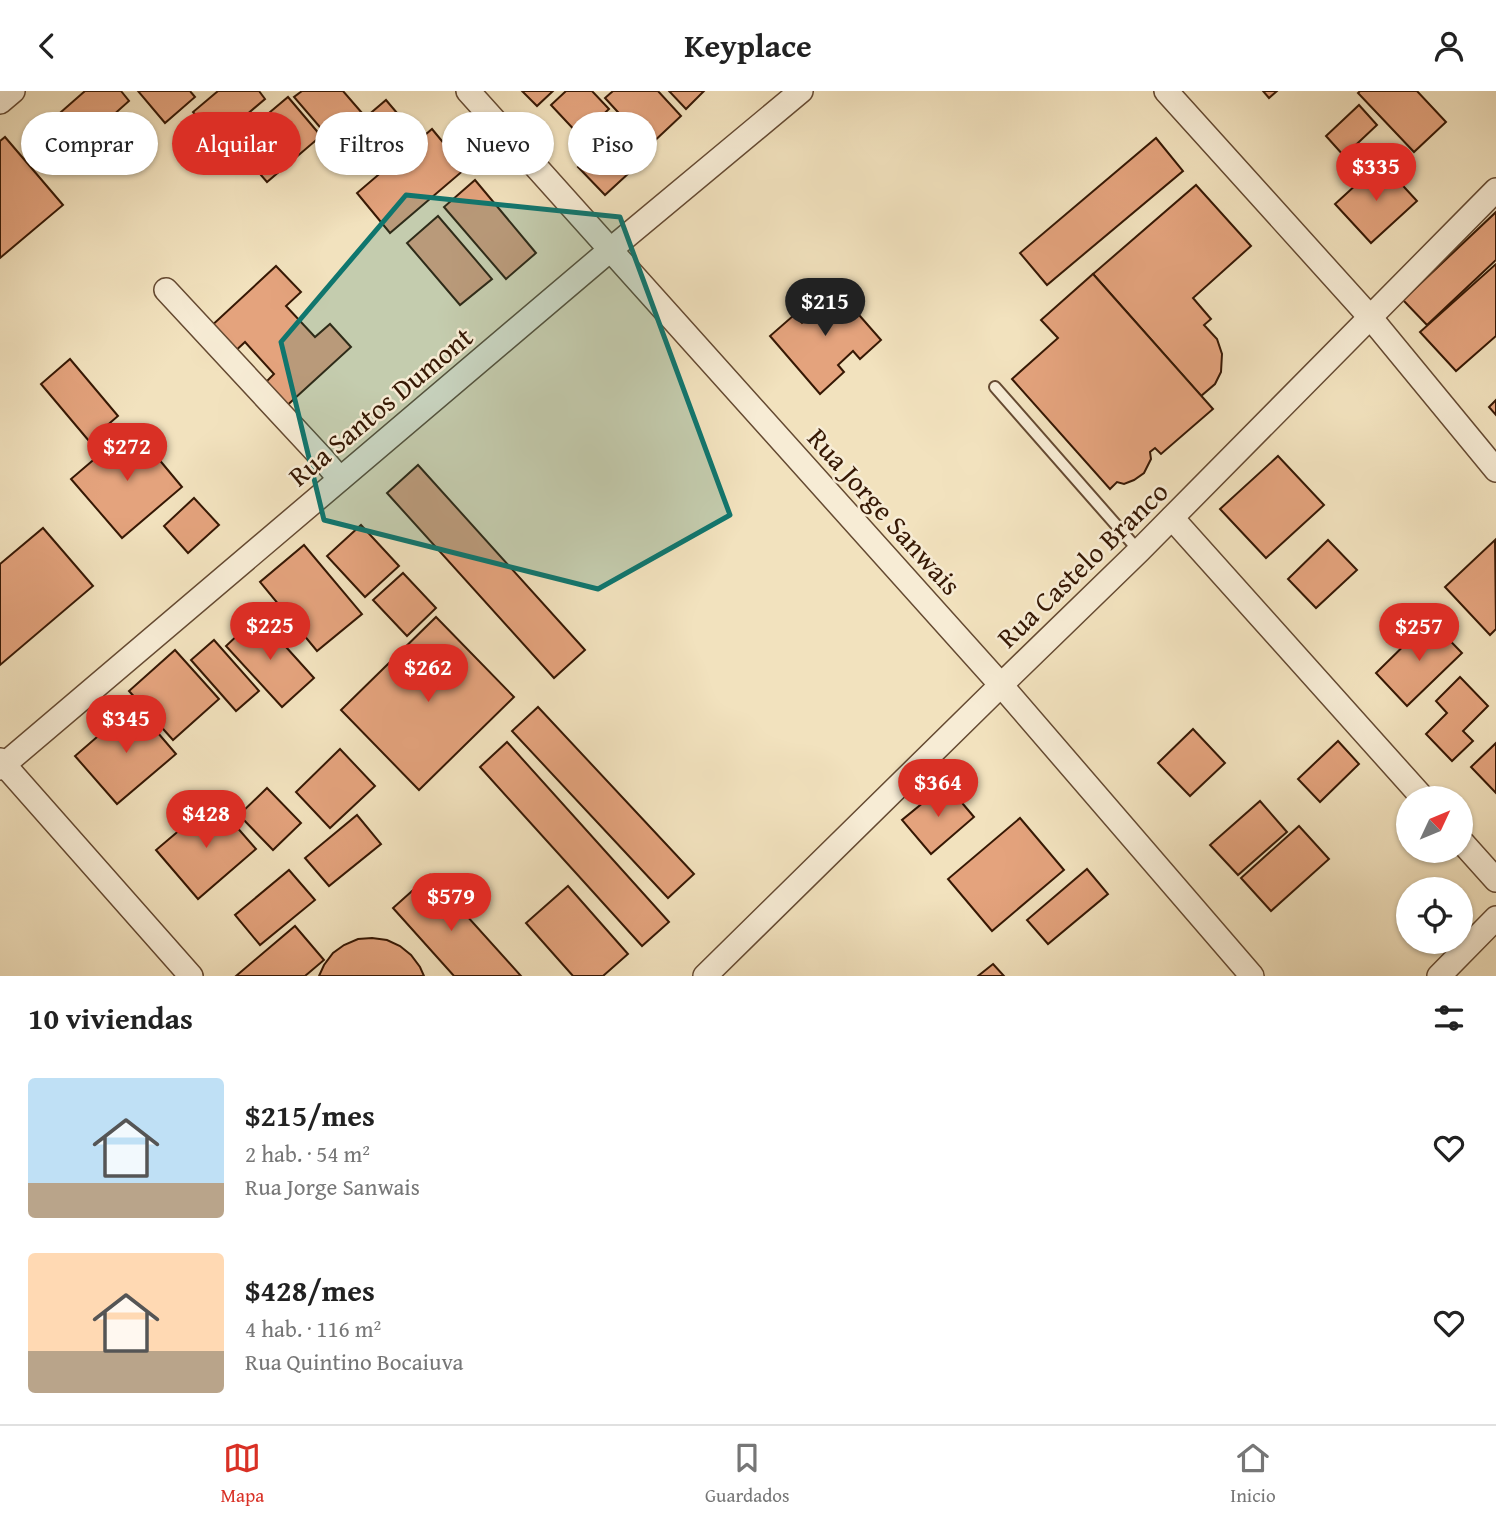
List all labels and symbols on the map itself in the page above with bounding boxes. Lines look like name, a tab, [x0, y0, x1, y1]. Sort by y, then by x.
pin: $335	[1335, 143, 1417, 203]
pin: $215	[784, 279, 866, 338]
street label: Rua Santos Dumont	[279, 316, 481, 496]
street label: Rua Jorge Sanwais	[799, 418, 971, 604]
pin: $272	[86, 423, 168, 483]
street label: Rua Castelo Branco	[987, 471, 1177, 657]
pin: $225	[229, 603, 311, 662]
pin: $257	[1378, 603, 1460, 663]
pin: $262	[387, 645, 469, 704]
pin: $345	[85, 695, 167, 755]
pin: $364	[897, 759, 979, 819]
north arrow	[1396, 786, 1474, 863]
pin: $428	[165, 791, 247, 850]
pin: $579	[410, 873, 492, 933]

